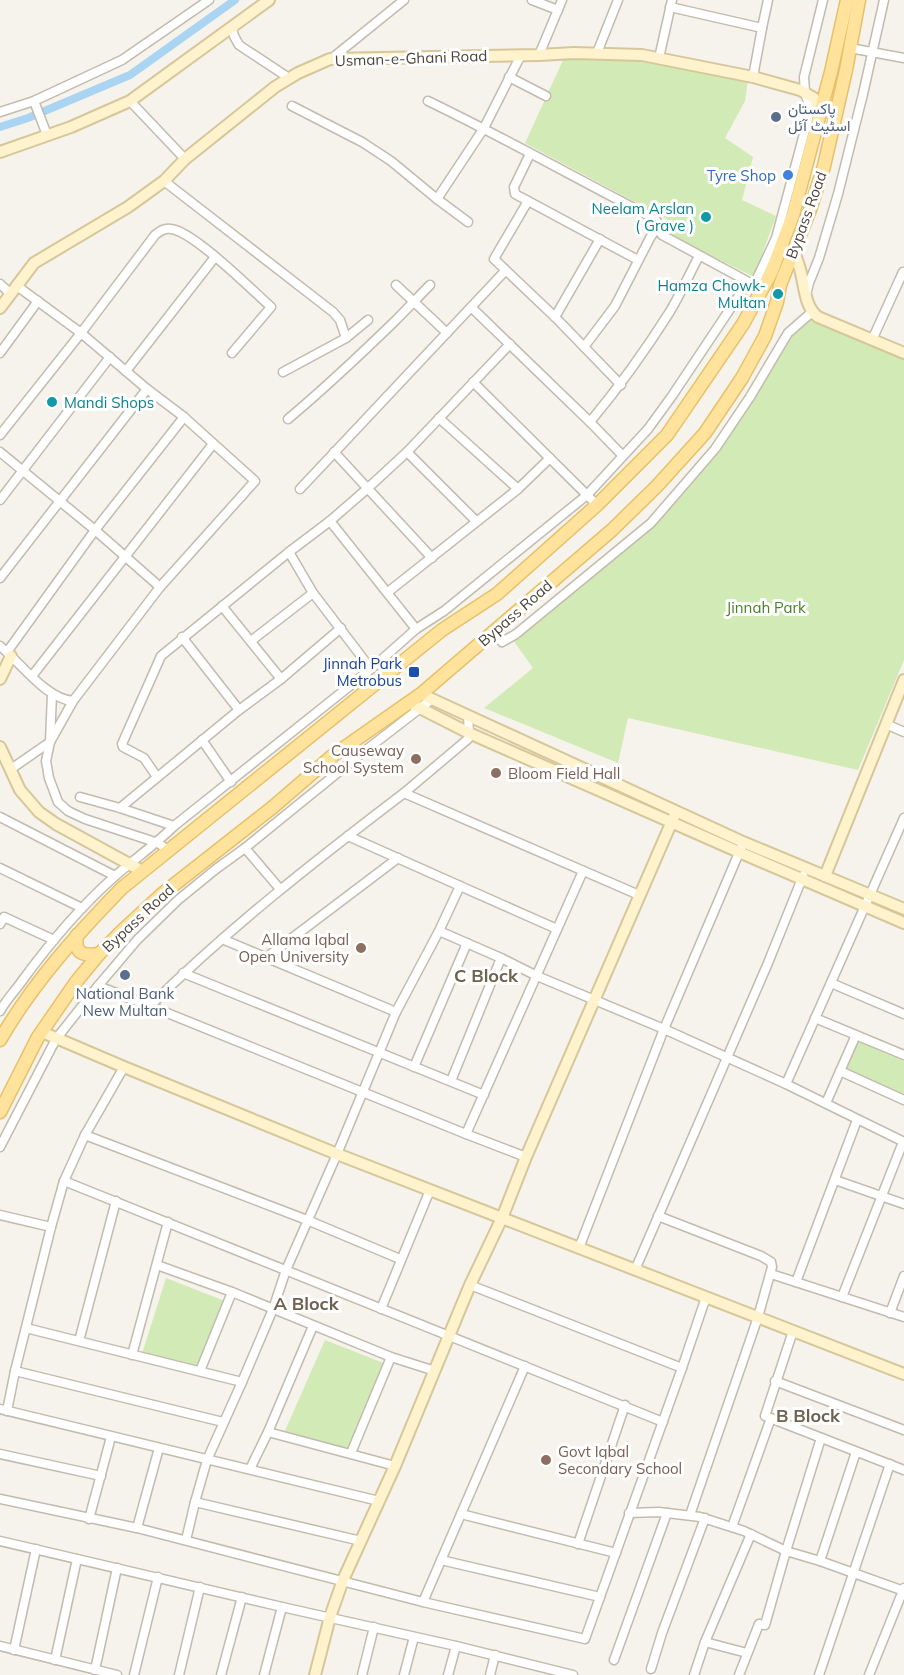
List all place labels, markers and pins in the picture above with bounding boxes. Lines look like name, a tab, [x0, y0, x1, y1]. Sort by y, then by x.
place label: پاکستان اسٹیٹ آئل	[788, 99, 850, 135]
marker: پاکستان اسٹیٹ آئل	[769, 110, 783, 124]
place label: Tyre Shop	[707, 166, 776, 185]
marker: Tyre Shop	[781, 168, 795, 182]
place label: Neelam Arslan ( Grave )	[592, 199, 694, 235]
marker: Neelam Arslan ( Grave )	[699, 210, 713, 224]
place label: Hamza Chowk- Multan	[657, 276, 766, 312]
marker: Hamza Chowk- Multan	[771, 287, 785, 301]
place label: Mandi Shops	[64, 393, 154, 412]
marker: Mandi Shops	[45, 395, 59, 409]
place label: Jinnah Park Metrobus	[323, 654, 402, 690]
marker: Jinnah Park Metrobus	[407, 665, 421, 679]
place label: Causeway School System	[303, 741, 404, 777]
marker: Causeway School System	[409, 752, 423, 766]
place label: Bloom Field Hall	[508, 764, 620, 783]
marker: Bloom Field Hall	[489, 766, 503, 780]
place label: Allama Iqbal Open University	[239, 930, 349, 966]
marker: Allama Iqbal Open University	[354, 941, 368, 955]
marker: National Bank New Multan	[118, 968, 132, 982]
place label: National Bank New Multan	[76, 984, 175, 1020]
place label: Govt Iqbal Secondary School	[558, 1442, 682, 1478]
marker: Govt Iqbal Secondary School	[539, 1453, 553, 1467]

